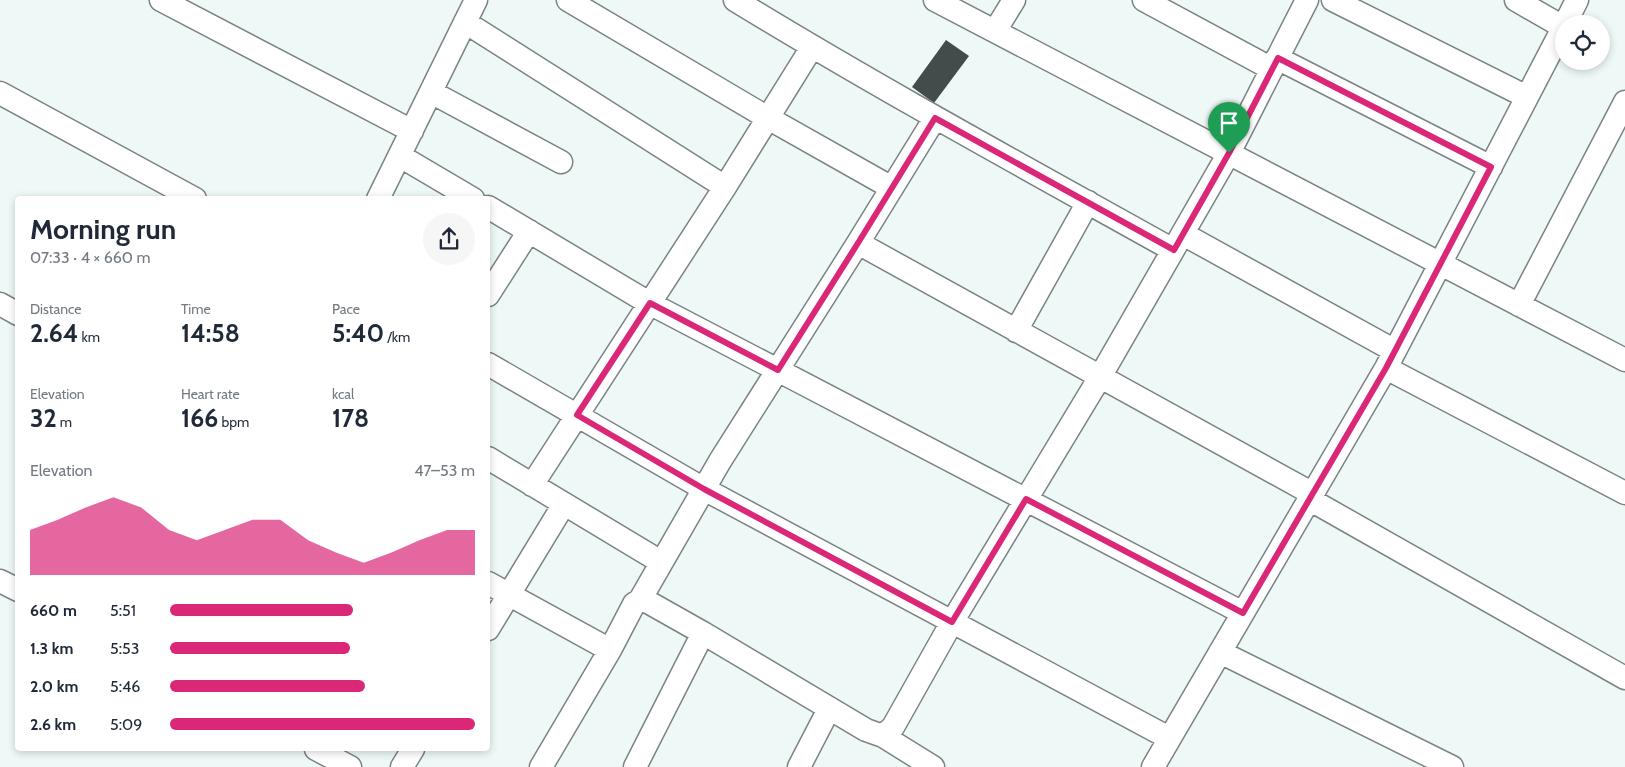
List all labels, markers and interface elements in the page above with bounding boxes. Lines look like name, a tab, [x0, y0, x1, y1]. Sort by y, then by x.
map controls	[1555, 15, 1610, 70]
button: locate	[1555, 15, 1610, 70]
pin	[1208, 102, 1250, 153]
icon: arrive	[1215, 109, 1243, 137]
text: Morning run	[30, 212, 176, 246]
button: share	[423, 213, 475, 265]
text: 07:33 · 4 × 660 m	[30, 248, 151, 267]
text: Distance	[30, 300, 82, 318]
text: Time	[181, 300, 211, 318]
text: Pace	[332, 300, 360, 318]
text: 2.64	[30, 318, 78, 348]
text: 14:58	[181, 318, 240, 348]
text: 5:40	[332, 318, 384, 348]
text: km	[78, 328, 100, 346]
text: /km	[384, 328, 410, 346]
text: Elevation	[30, 385, 85, 403]
text: Heart rate	[181, 385, 240, 403]
text: kcal	[332, 385, 354, 403]
text: 32	[30, 403, 57, 433]
text: 166	[181, 403, 218, 433]
text: 178	[332, 403, 369, 433]
text: m	[57, 413, 72, 431]
text: bpm	[218, 413, 249, 431]
text: Elevation	[30, 461, 93, 480]
text: 47–53 m	[414, 461, 475, 480]
text: 660 m	[30, 601, 77, 620]
text: 5:51	[110, 601, 136, 620]
text: 1.3 km	[30, 639, 73, 658]
text: 5:53	[110, 639, 139, 658]
text: 2.0 km	[30, 677, 78, 696]
text: 5:46	[110, 677, 140, 696]
text: 2.6 km	[30, 715, 76, 734]
text: 5:09	[110, 715, 142, 734]

